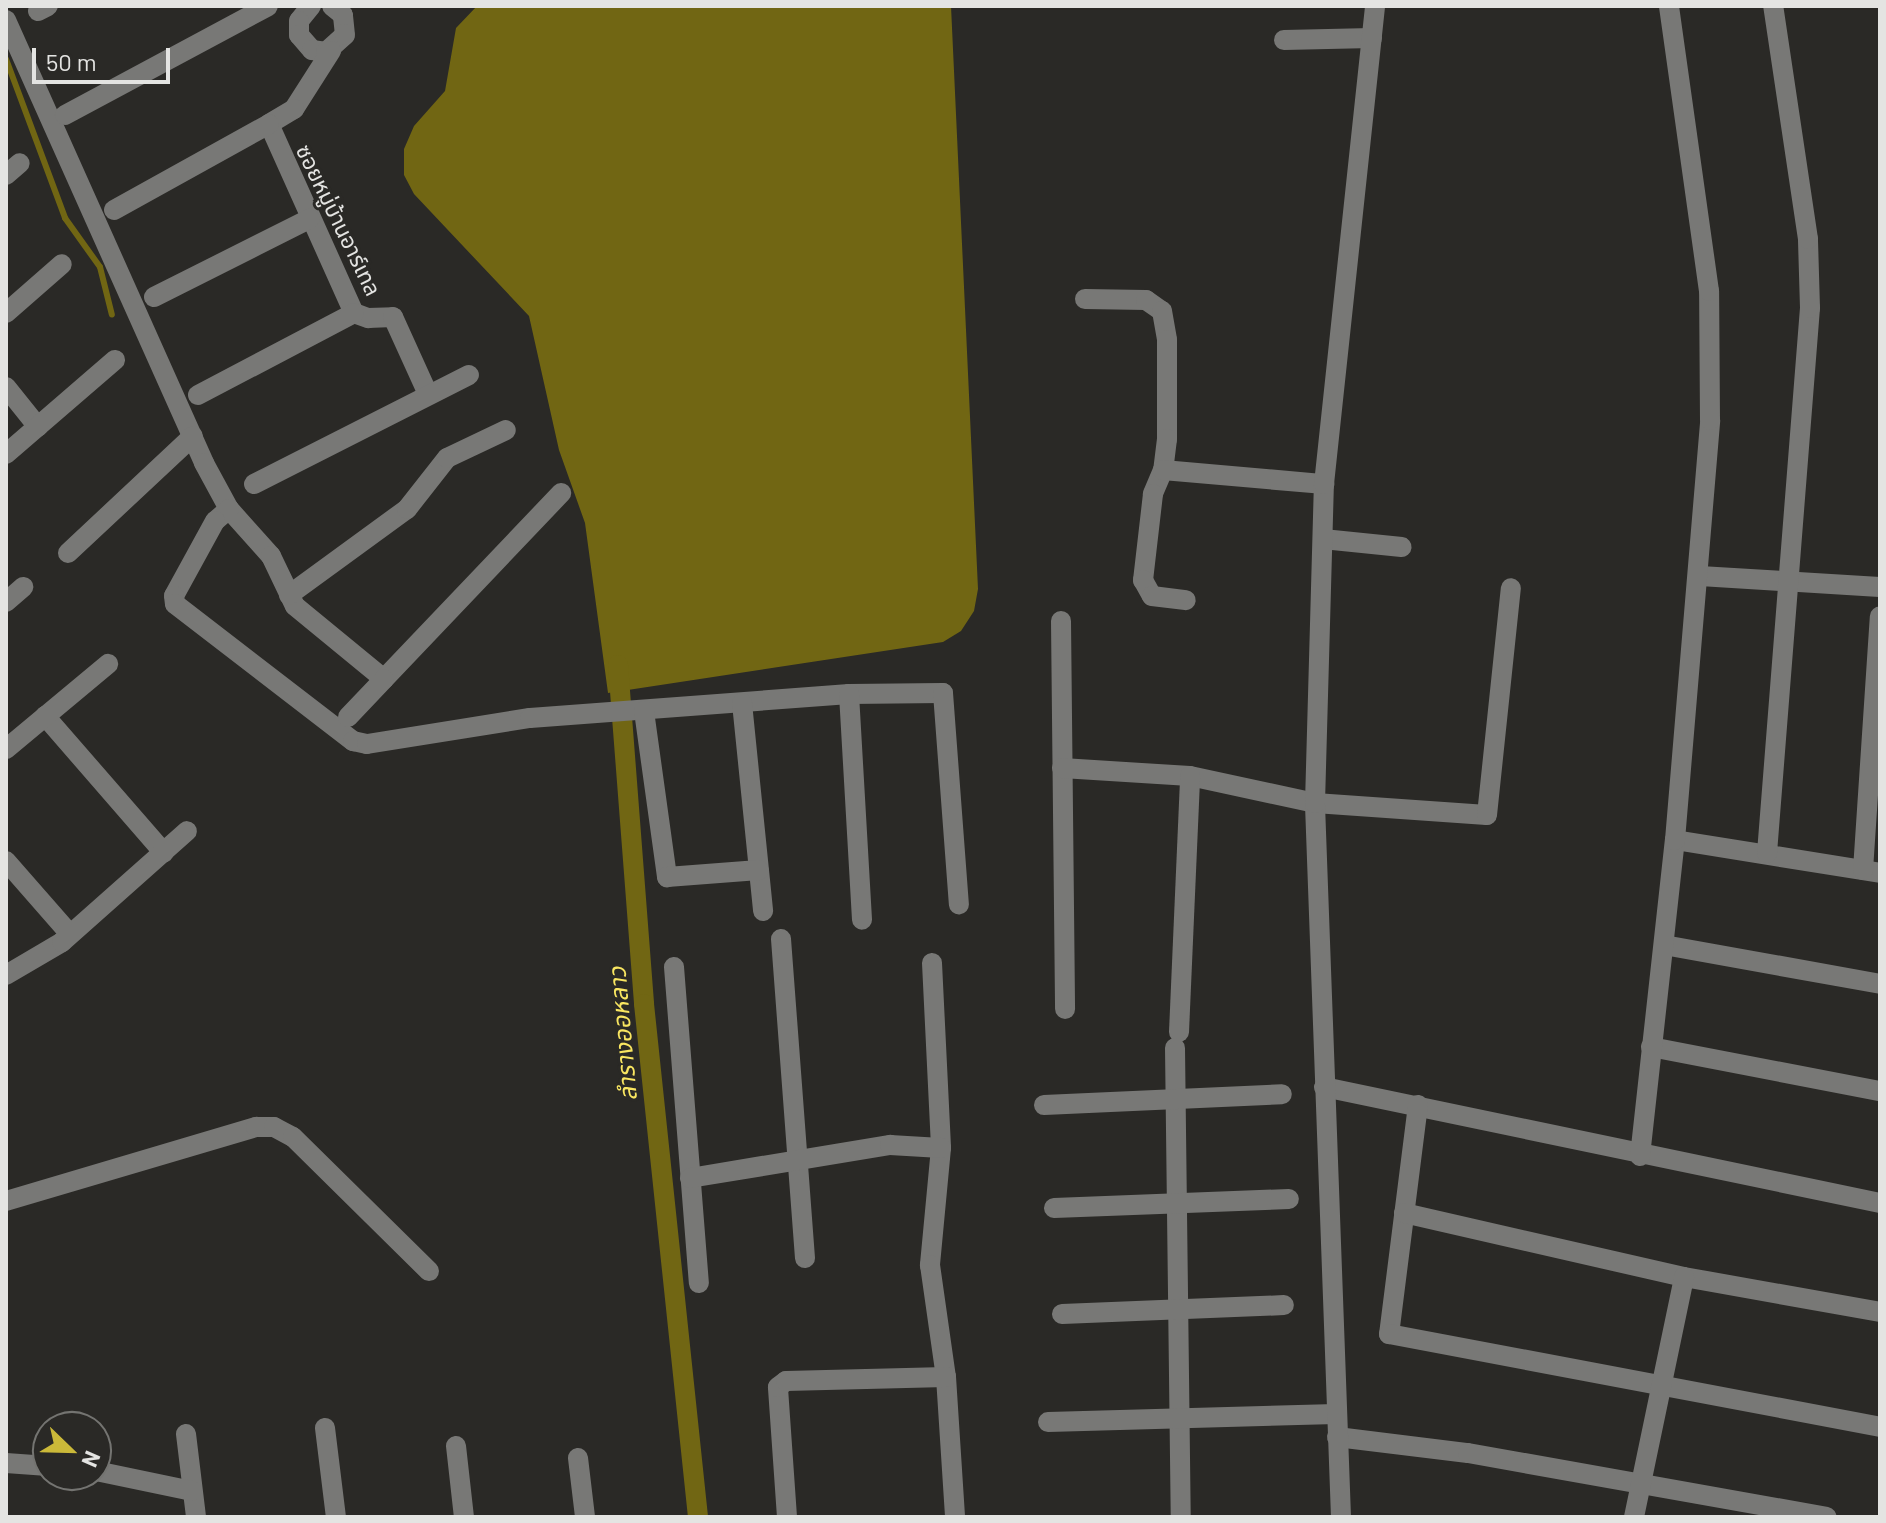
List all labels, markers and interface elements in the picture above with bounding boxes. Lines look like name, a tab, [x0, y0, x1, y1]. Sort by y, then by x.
scale bar	[36, 32, 174, 82]
text: 50 m	[46, 47, 97, 76]
street label: ซอยหมู่บ้านอาร์เทล	[291, 140, 387, 300]
water label: ลำรางออหลาว	[602, 966, 642, 1102]
north arrow	[32, 1411, 112, 1491]
text: N	[77, 1448, 107, 1471]

